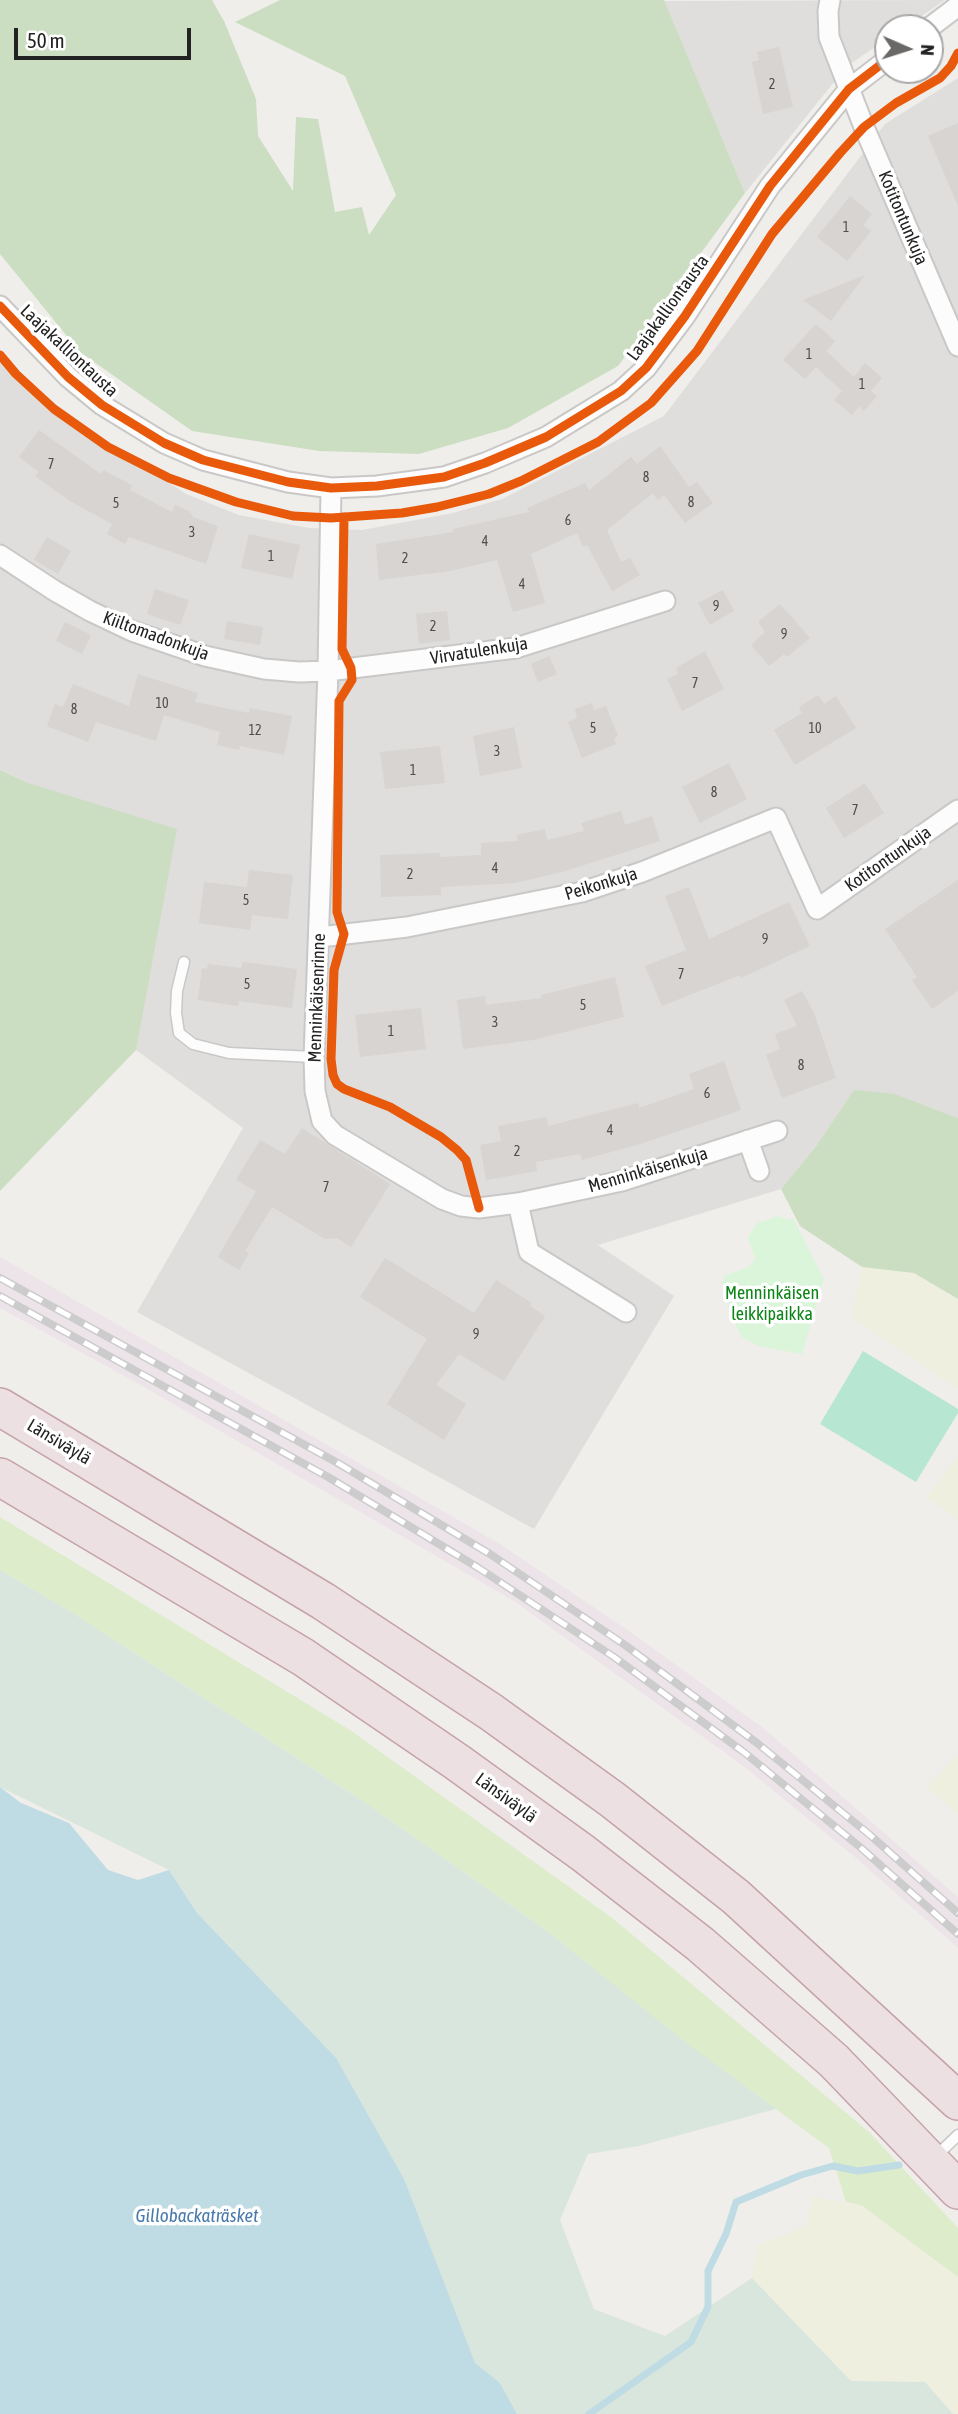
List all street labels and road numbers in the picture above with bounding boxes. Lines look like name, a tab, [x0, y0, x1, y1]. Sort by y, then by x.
street label: Kotitontunkuja	[873, 168, 933, 268]
street label: Laajakalliontausta	[622, 251, 714, 365]
street label: Laajakalliontausta	[16, 300, 122, 402]
street label: Kiiltomadonkuja	[100, 607, 212, 665]
street label: Virvatulenkuja	[429, 633, 529, 669]
street label: Kotitontunkuja	[841, 821, 935, 897]
street label: Peikonkuja	[562, 863, 640, 905]
street label: Menninkäisenrinne	[304, 933, 330, 1063]
street label: Menninkäisenkuja	[586, 1143, 710, 1197]
street label: Länsiväylä	[23, 1415, 95, 1469]
street label: Länsiväylä	[471, 1768, 541, 1828]

